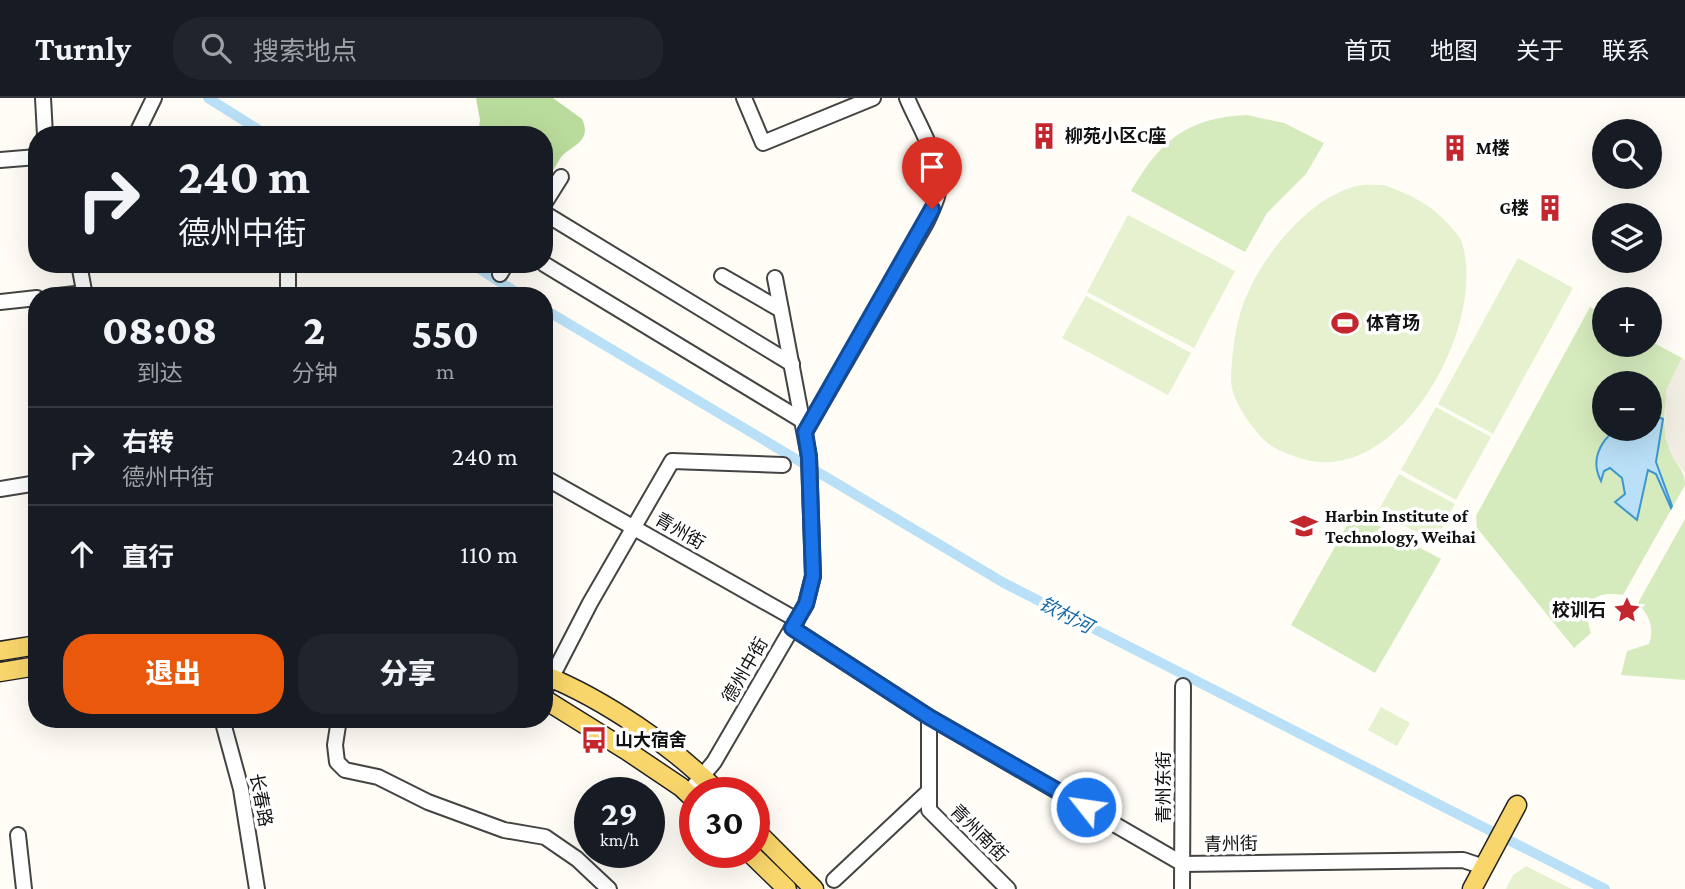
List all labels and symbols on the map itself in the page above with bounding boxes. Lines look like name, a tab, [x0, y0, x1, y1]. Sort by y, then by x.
building icon: 柳苑小区C座	[1029, 121, 1059, 151]
place label: 柳苑小区C座	[1065, 126, 1166, 146]
building icon: M楼	[1440, 133, 1470, 163]
pin	[902, 137, 962, 209]
place label: M楼	[1476, 138, 1510, 158]
building icon: G楼	[1535, 193, 1565, 223]
place label: G楼	[1499, 198, 1529, 218]
sports icon: 体育场	[1330, 308, 1360, 338]
place label: 体育场	[1366, 313, 1420, 333]
place label: Harbin Institute of Technology, Weihai	[1325, 506, 1477, 547]
street label: 青州街	[652, 509, 708, 553]
school or university icon: Harbin Institute of Technology, Weihai	[1289, 511, 1319, 541]
water label: 钦村河	[1036, 593, 1100, 639]
place icon: 校训石	[1612, 595, 1642, 625]
place label: 校训石	[1552, 600, 1606, 620]
street label: 德州中街	[718, 634, 772, 706]
bus stop icon: 山大宿舍	[579, 725, 609, 755]
place label: 山大宿舍	[615, 730, 687, 750]
street label: 青州东街	[1154, 751, 1174, 823]
position arrow	[1049, 770, 1123, 844]
street label: 长春路	[246, 772, 276, 828]
speed limit sign: 30	[679, 777, 770, 868]
street label: 青州南街	[946, 800, 1012, 866]
street label: 青州街	[1204, 834, 1258, 854]

